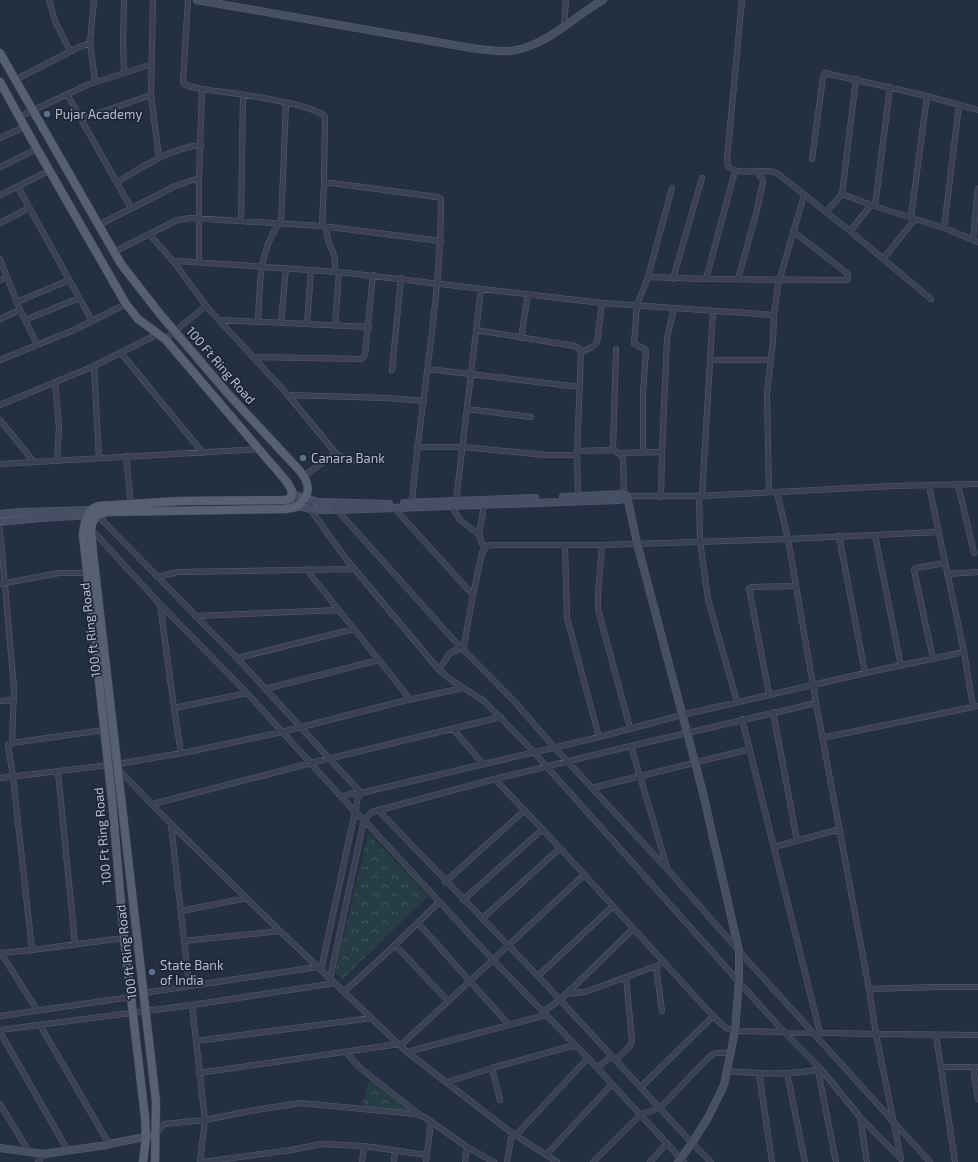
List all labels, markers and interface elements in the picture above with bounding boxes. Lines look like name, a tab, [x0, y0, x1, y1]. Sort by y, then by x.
place label: Pujar Academy	[55, 106, 142, 122]
marker: Pujar Academy	[42, 109, 52, 119]
street label: 100 Ft Ring Road	[183, 323, 259, 407]
place label: Canara Bank	[311, 450, 385, 466]
marker: Canara Bank	[298, 453, 308, 463]
street label: 100 ft Ring Road	[76, 582, 104, 678]
street label: 100 Ft Ring Road	[90, 787, 114, 885]
street label: 100 ft Ring Road	[112, 904, 140, 1000]
place label: State Bank of India	[160, 957, 224, 988]
marker: State Bank of India	[147, 967, 157, 977]

